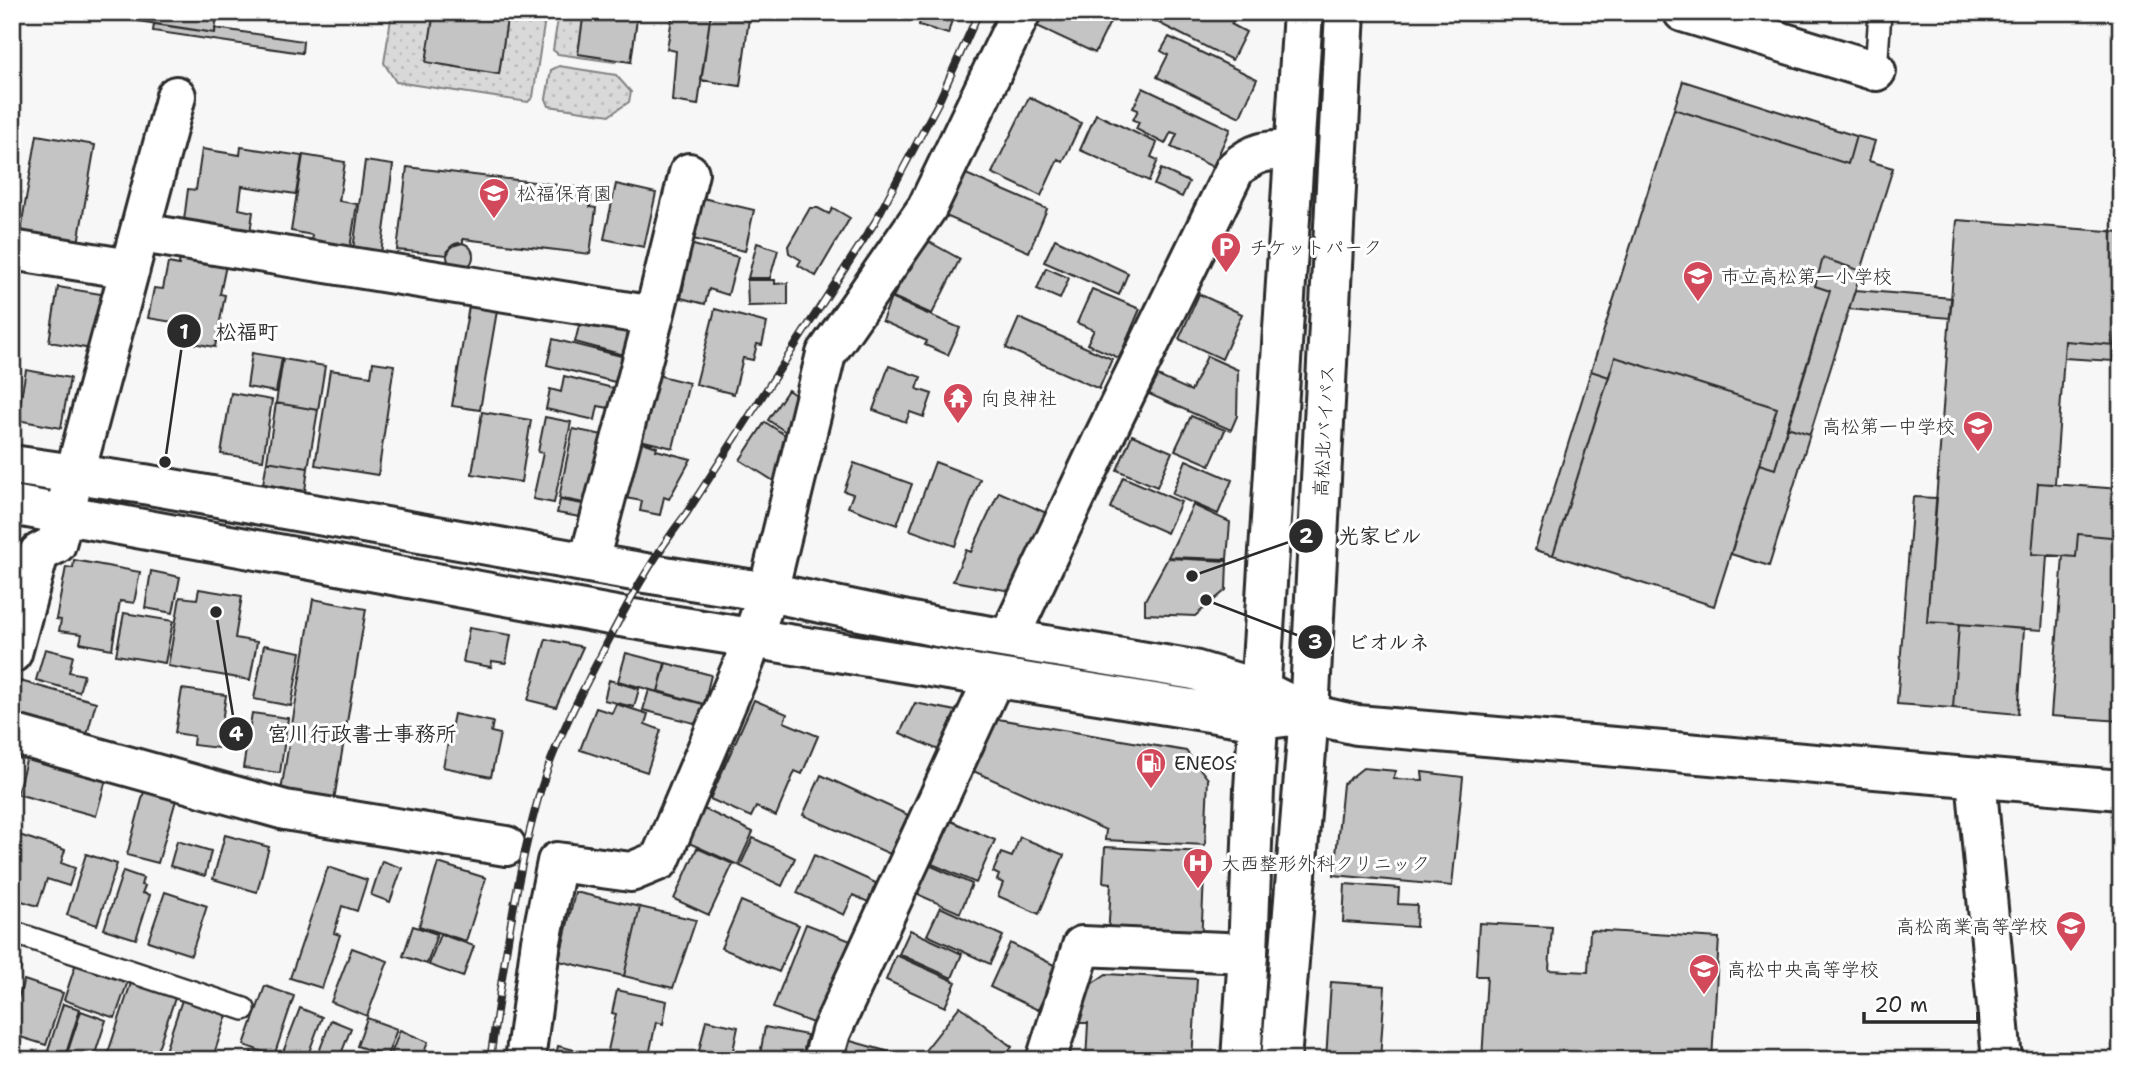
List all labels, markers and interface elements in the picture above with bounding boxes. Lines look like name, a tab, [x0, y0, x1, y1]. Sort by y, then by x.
school or university icon: 松福保育園	[477, 176, 511, 220]
place label: 松福保育園	[517, 181, 612, 206]
parking icon: チケットパーク	[1209, 230, 1243, 274]
place label: チケットパーク	[1249, 235, 1382, 260]
school or university icon: 市立高松第一小学校	[1681, 259, 1715, 303]
place label: 市立高松第一小学校	[1721, 264, 1892, 289]
callout: 松福町	[166, 310, 292, 352]
text: 1	[179, 318, 189, 346]
text: 松福町	[216, 318, 279, 346]
street label: 高松北バイパス	[1308, 364, 1340, 498]
temple icon: 向良神社	[941, 381, 975, 425]
place label: 向良神社	[981, 386, 1057, 411]
school or university icon: 高松第一中学校	[1961, 409, 1995, 453]
place label: 高松第一中学校	[1822, 414, 1955, 439]
callout: 光家ビル	[1289, 515, 1436, 557]
text: 2	[1299, 522, 1314, 550]
text: 光家ビル	[1338, 522, 1422, 550]
callout: ビオルネ	[1298, 621, 1445, 663]
text: 3	[1308, 628, 1322, 656]
text: ビオルネ	[1348, 628, 1430, 656]
callout: 宮川行政書士事務所	[218, 713, 470, 755]
text: 4	[229, 720, 244, 748]
text: 宮川行政書士事務所	[268, 720, 457, 748]
fuel station icon: ENEOS	[1134, 746, 1168, 790]
place label: ENEOS	[1174, 751, 1235, 776]
hospital icon: 大西整形外科クリニック	[1181, 846, 1215, 890]
place label: 大西整形外科クリニック	[1221, 851, 1430, 876]
school or university icon: 高松商業高等学校	[2054, 909, 2088, 953]
place label: 高松商業高等学校	[1896, 914, 2048, 939]
school or university icon: 高松中央高等学校	[1687, 952, 1721, 996]
place label: 高松中央高等学校	[1727, 957, 1879, 982]
scale bar	[1864, 981, 1977, 1025]
text: 20 m	[1874, 991, 1928, 1019]

